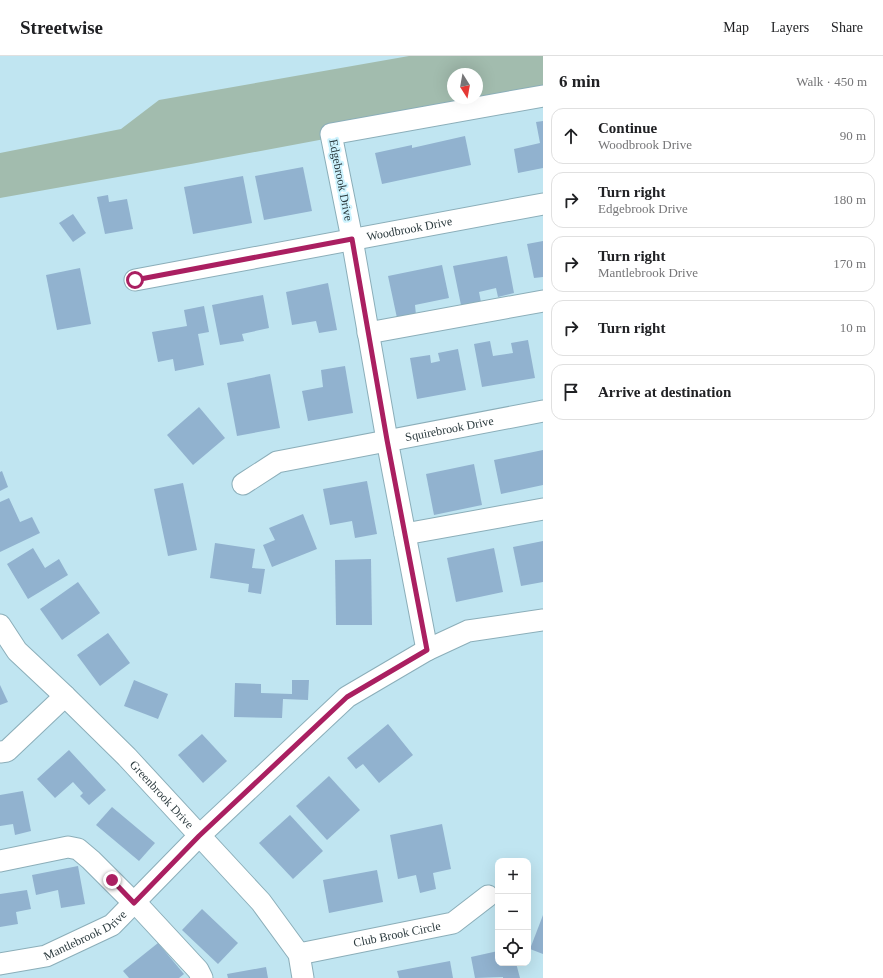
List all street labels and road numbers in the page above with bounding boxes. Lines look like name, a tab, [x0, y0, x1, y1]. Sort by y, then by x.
street label: Edgebrook Drive	[326, 138, 356, 222]
street label: Woodbrook Drive	[365, 214, 453, 244]
street label: Squirebrook Drive	[404, 414, 495, 444]
street label: Greenbrook Drive	[127, 758, 197, 832]
street label: Mantlebrook Drive	[41, 908, 129, 963]
street label: Club Brook Circle	[352, 919, 442, 950]

